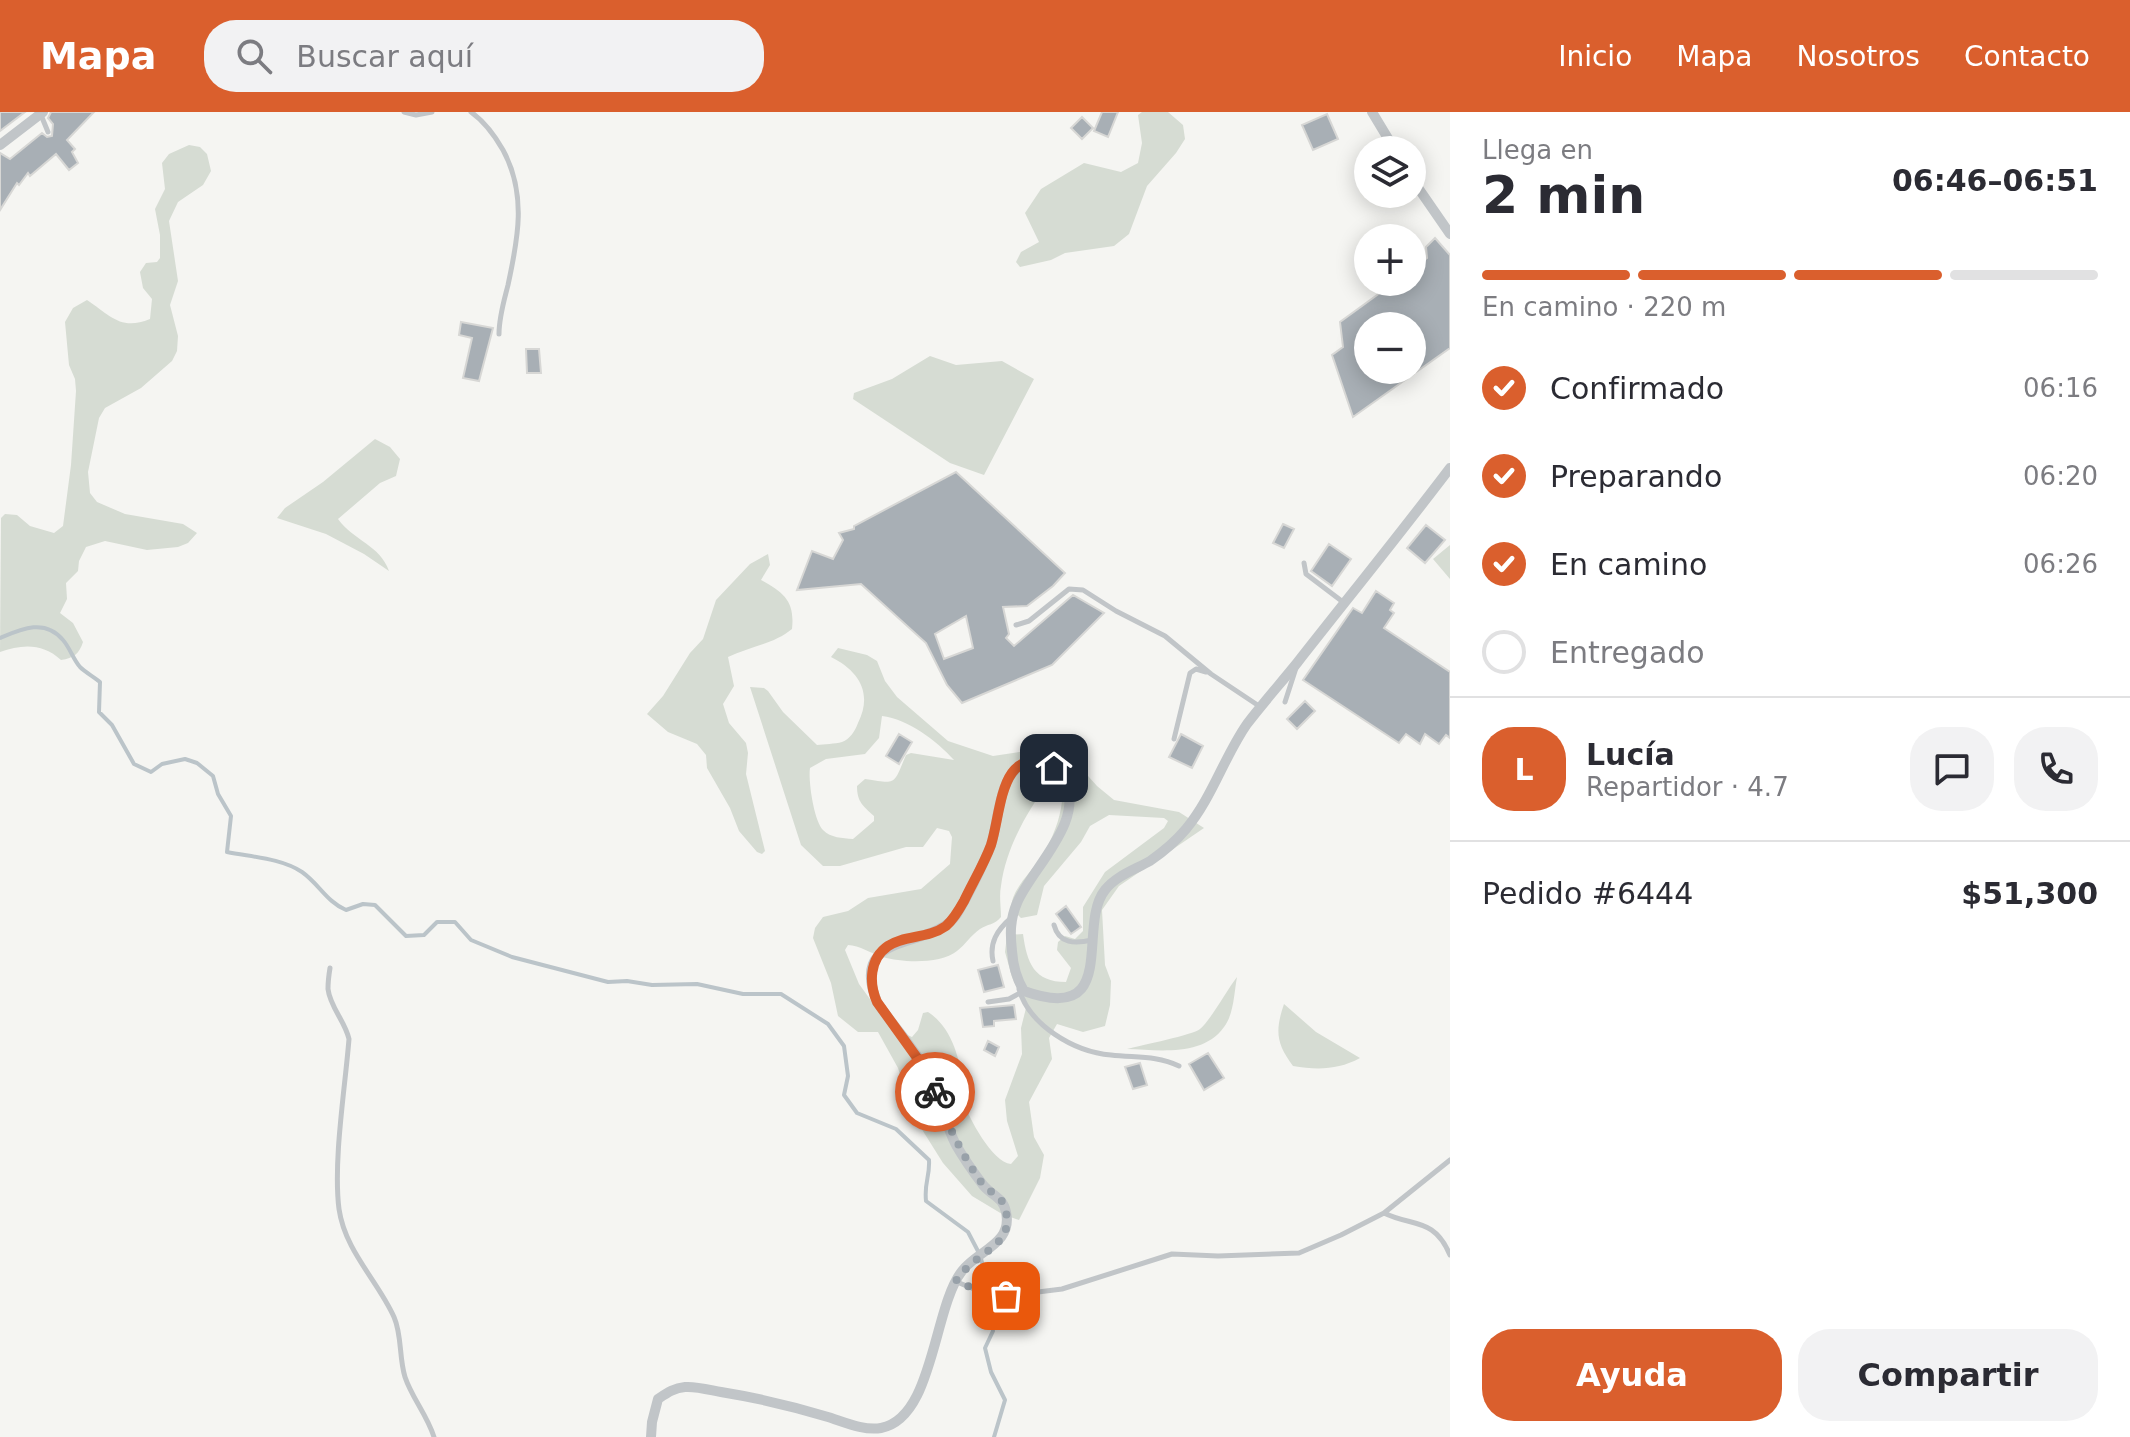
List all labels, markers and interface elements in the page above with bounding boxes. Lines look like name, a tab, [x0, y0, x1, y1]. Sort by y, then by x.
search box	[204, 20, 764, 92]
text: Mapa	[40, 34, 156, 78]
icon: search	[232, 34, 276, 78]
text: Buscar aquí	[296, 39, 473, 74]
text: Inicio	[1558, 40, 1632, 73]
text: Mapa	[1676, 40, 1753, 73]
text: Nosotros	[1797, 40, 1920, 73]
text: Contacto	[1964, 40, 2090, 73]
text: Llega en	[1482, 135, 1593, 165]
map controls	[1354, 136, 1426, 384]
button: layers	[1354, 136, 1426, 208]
text: 06:46–06:51	[1892, 163, 2098, 198]
text: 2 min	[1482, 165, 1645, 225]
button: +	[1354, 224, 1426, 296]
text: En camino · 220 m	[1482, 292, 1726, 322]
button: −	[1354, 312, 1426, 384]
icon: check	[1482, 366, 1526, 410]
text: Confirmado	[1550, 371, 1724, 406]
text: 06:16	[2023, 373, 2098, 403]
icon: check	[1482, 454, 1526, 498]
text: Preparando	[1550, 459, 1722, 494]
text: 06:20	[2023, 461, 2098, 491]
icon: check	[1482, 542, 1526, 586]
text: En camino	[1550, 547, 1707, 582]
text: 06:26	[2023, 549, 2098, 579]
text: Entregado	[1550, 635, 1705, 670]
button: chat	[1910, 727, 1994, 811]
button: phone	[2014, 727, 2098, 811]
pin	[1020, 734, 1088, 802]
text: Lucía	[1586, 737, 1675, 772]
icon: home	[1032, 746, 1076, 790]
text: L	[1514, 752, 1534, 787]
text: Repartidor · 4.7	[1586, 772, 1789, 802]
text: Pedido #6444	[1482, 876, 1693, 911]
text: $51,300	[1961, 876, 2098, 911]
courier	[895, 1052, 975, 1132]
icon: bike	[913, 1070, 957, 1114]
pin	[972, 1262, 1040, 1330]
icon: bag	[984, 1274, 1028, 1318]
button: Ayuda	[1482, 1329, 1782, 1421]
button: Compartir	[1798, 1329, 2098, 1421]

